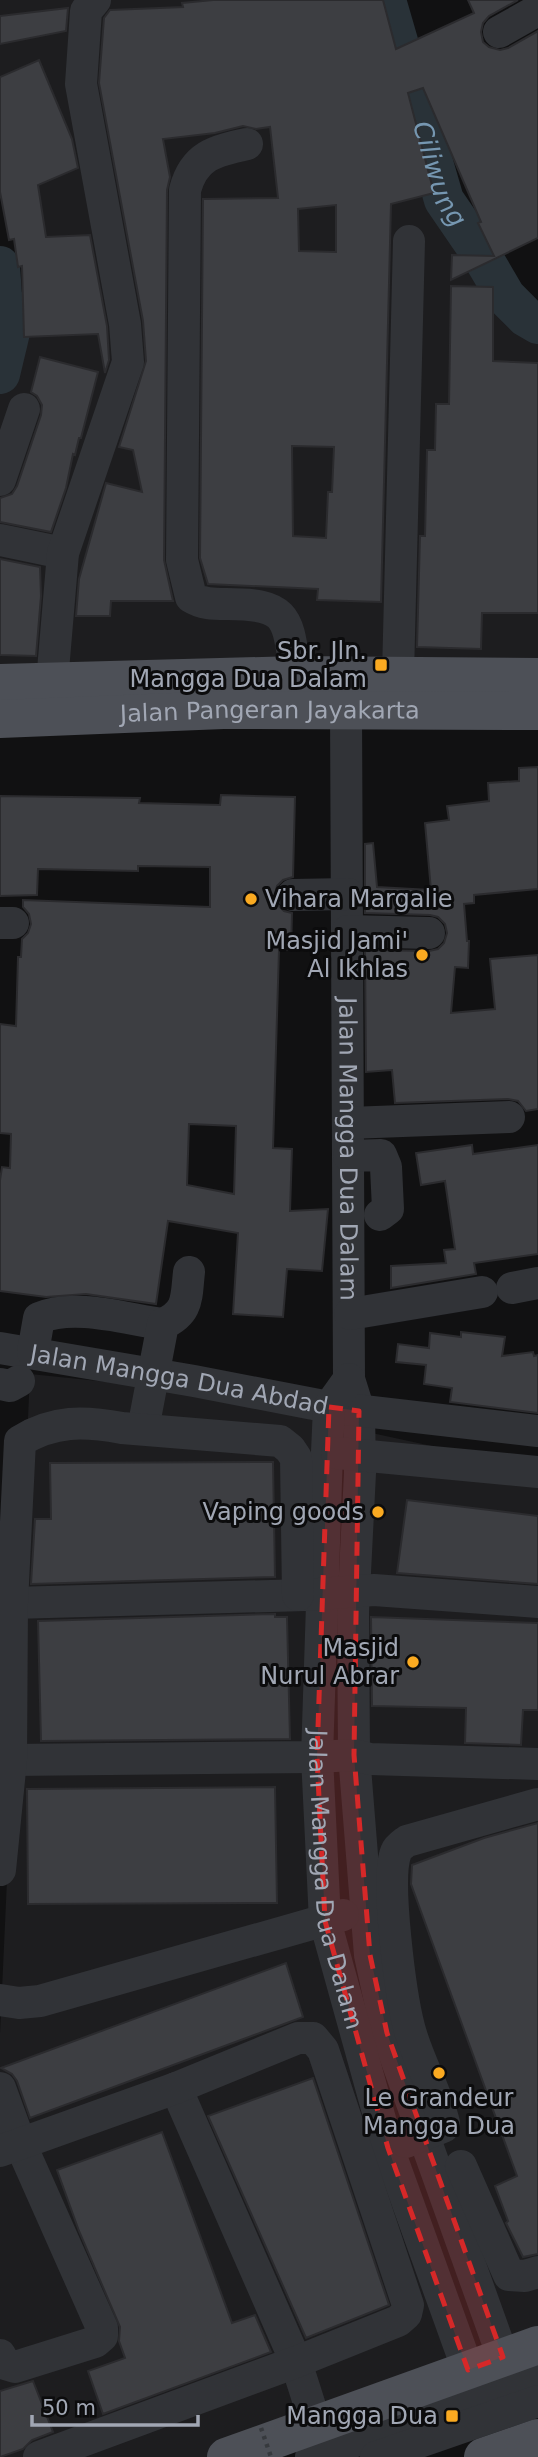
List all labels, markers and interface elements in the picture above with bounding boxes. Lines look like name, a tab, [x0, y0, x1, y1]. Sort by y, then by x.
water label: Ciliwung	[407, 118, 473, 232]
place label: Sbr. Jln. Mangga Dua Dalam	[130, 637, 367, 693]
marker: Sbr. Jln. Mangga Dua Dalam	[373, 657, 389, 673]
street label: Jalan Pangeran Jayakarta	[117, 696, 420, 728]
place label: Vihara Margalie	[265, 885, 453, 913]
marker: Vihara Margalie	[243, 891, 259, 907]
place label: Masjid Jami' Al Ikhlas	[265, 927, 408, 983]
marker: Masjid Jami' Al Ikhlas	[414, 947, 430, 963]
street label: Jalan Mangga Dua Dalam	[333, 995, 363, 1301]
street label: Jalan Mangga Dua Abdad	[26, 1339, 331, 1421]
place label: Vaping goods	[202, 1498, 364, 1526]
marker: Vaping goods	[370, 1504, 386, 1520]
place label: Masjid Nurul Abrar	[260, 1634, 399, 1690]
marker: Masjid Nurul Abrar	[405, 1654, 421, 1670]
street label: Jalan Mangga Dua Dalam	[303, 1727, 368, 2033]
marker: Le Grandeur Mangga Dua	[431, 2065, 447, 2081]
place label: Le Grandeur Mangga Dua	[363, 2084, 515, 2140]
scale bar	[32, 2384, 198, 2428]
text: 50 m	[42, 2396, 96, 2420]
place label: Mangga Dua	[286, 2402, 438, 2430]
marker: Mangga Dua	[444, 2408, 460, 2424]

